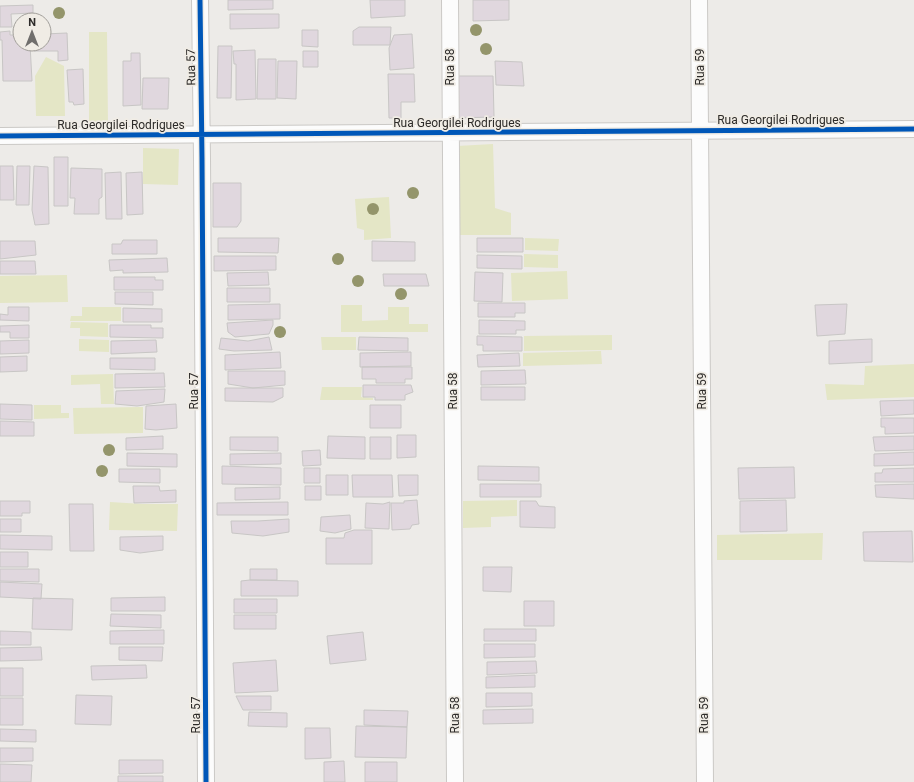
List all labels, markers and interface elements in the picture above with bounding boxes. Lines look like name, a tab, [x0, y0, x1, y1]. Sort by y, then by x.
north arrow	[12, 12, 52, 52]
text: N	[28, 16, 36, 29]
street label: Rua 57	[184, 48, 198, 86]
street label: Rua 58	[443, 48, 457, 86]
street label: Rua 59	[693, 48, 707, 86]
street label: Rua Georgilei Rodrigues	[717, 113, 845, 127]
street label: Rua Georgilei Rodrigues	[393, 116, 521, 130]
street label: Rua Georgilei Rodrigues	[57, 118, 185, 132]
street label: Rua 57	[187, 372, 201, 410]
street label: Rua 58	[446, 372, 460, 410]
street label: Rua 59	[695, 372, 709, 410]
street label: Rua 57	[189, 696, 203, 734]
street label: Rua 58	[448, 696, 462, 734]
street label: Rua 59	[697, 696, 711, 734]

